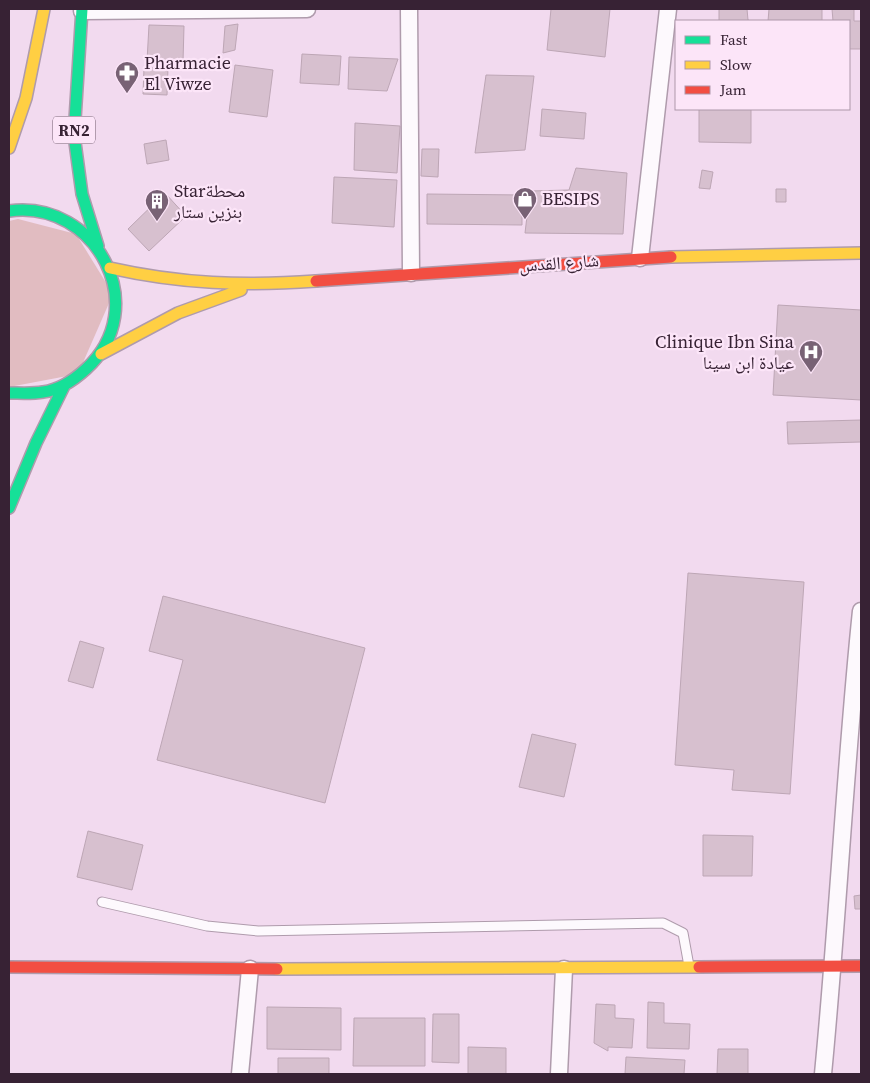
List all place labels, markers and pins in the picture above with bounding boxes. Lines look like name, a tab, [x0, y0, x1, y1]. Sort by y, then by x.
place label: Pharmacie El Viwze	[144, 50, 231, 96]
pharmacy icon: Pharmacie El Viwze	[114, 60, 140, 94]
place label: Starمحطة بنزين ستار	[173, 178, 245, 224]
shop icon: BESIPS	[512, 186, 538, 220]
place label: BESIPS	[542, 186, 599, 211]
building icon: Starمحطة بنزين ستار	[144, 188, 170, 222]
place label: Clinique Ibn Sina عيادة ابن سينا	[655, 329, 795, 375]
hospital icon: Clinique Ibn Sina عيادة ابن سينا	[798, 339, 824, 373]

